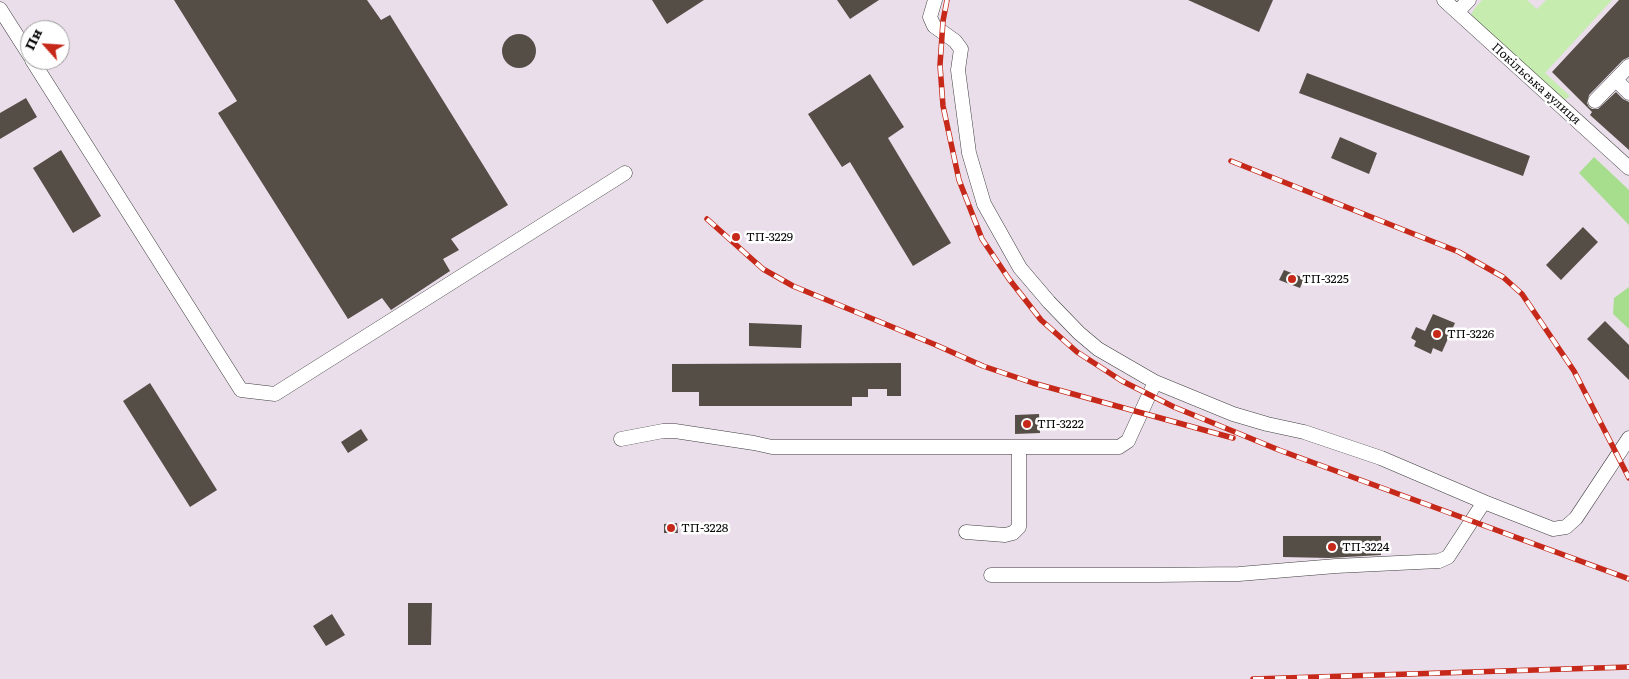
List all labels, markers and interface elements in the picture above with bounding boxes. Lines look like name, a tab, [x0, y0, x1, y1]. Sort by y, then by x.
north arrow	[20, 20, 70, 70]
text: Пн	[19, 25, 46, 53]
street label: Покільська вулиця	[1488, 40, 1584, 128]
place label: ТП-3229	[746, 230, 793, 244]
marker: ТП-3229	[730, 231, 742, 243]
place label: ТП-3225	[1302, 272, 1349, 286]
marker: ТП-3225	[1286, 273, 1298, 285]
place label: ТП-3226	[1447, 327, 1494, 341]
marker: ТП-3226	[1431, 328, 1443, 340]
place label: ТП-3222	[1037, 417, 1084, 431]
marker: ТП-3222	[1021, 418, 1033, 430]
place label: ТП-3228	[681, 521, 728, 535]
marker: ТП-3228	[665, 522, 677, 534]
place label: ТП-3224	[1342, 540, 1389, 554]
marker: ТП-3224	[1326, 541, 1338, 553]

